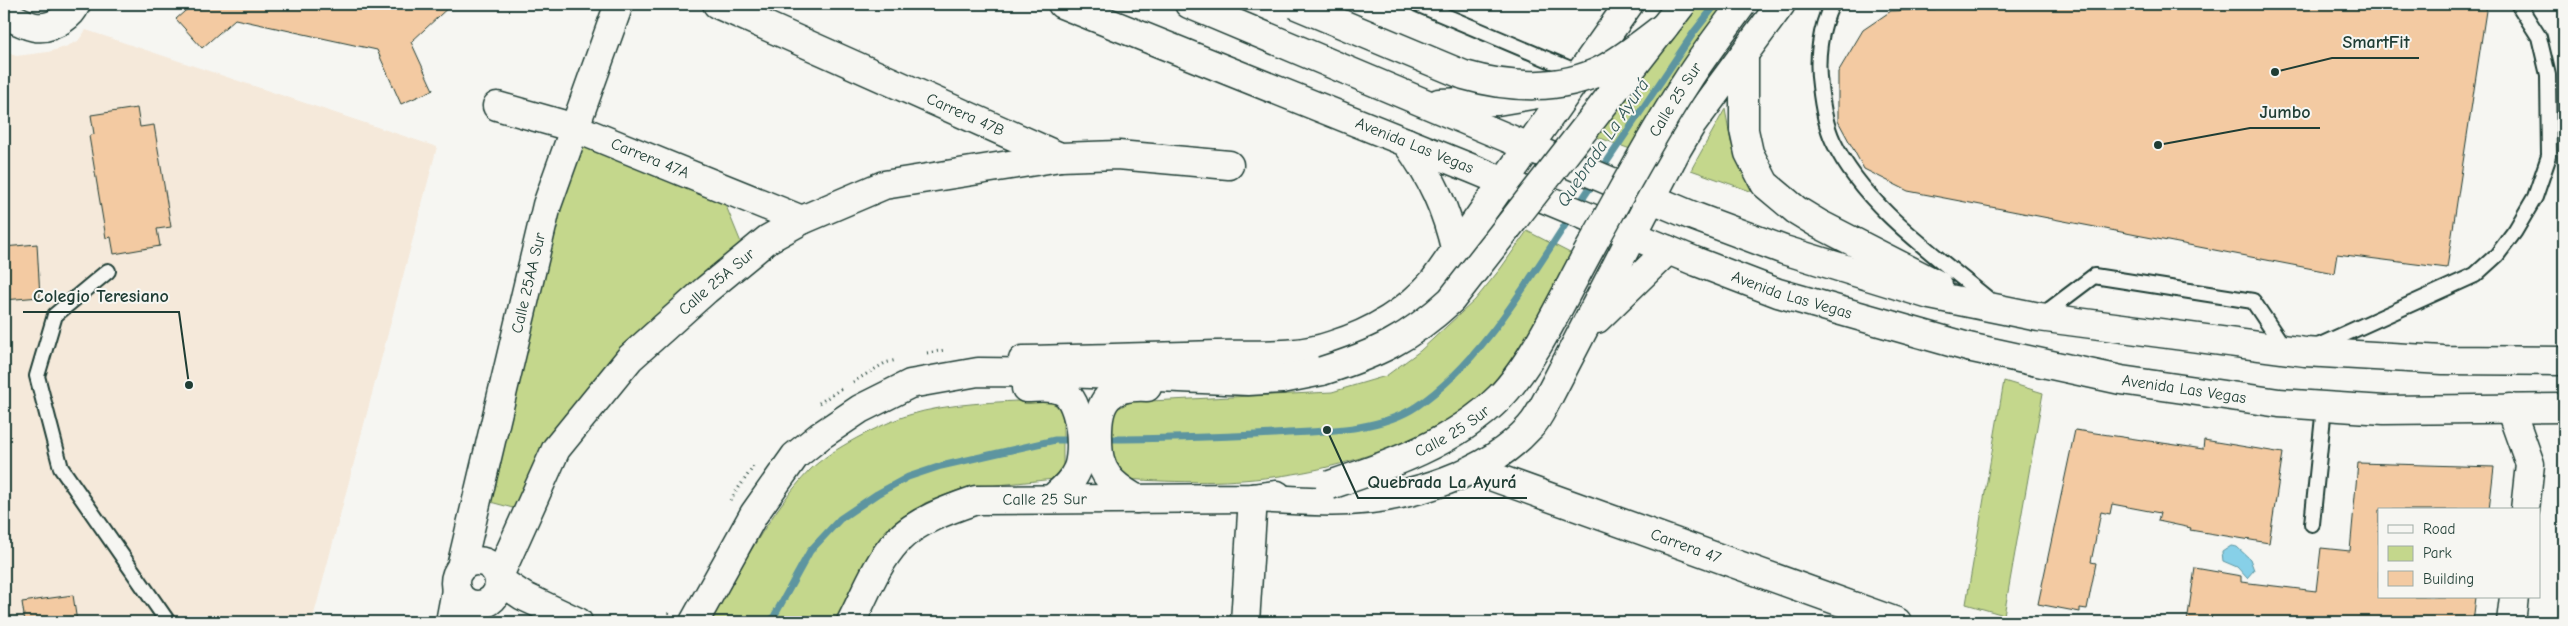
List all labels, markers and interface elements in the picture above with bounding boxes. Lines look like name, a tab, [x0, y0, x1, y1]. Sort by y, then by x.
callout: SmartFit	[2332, 25, 2419, 58]
text: SmartFit	[2342, 32, 2411, 53]
street label: Calle 25 Sur	[1646, 59, 1706, 140]
water label: Quebrada La Ayurá	[1552, 75, 1654, 211]
street label: Carrera 47B	[924, 90, 1007, 140]
callout: Jumbo	[2250, 95, 2320, 128]
text: Jumbo	[2260, 102, 2310, 123]
street label: Avenida Las Vegas	[1353, 114, 1476, 177]
street label: Carrera 47A	[608, 135, 692, 182]
street label: Calle 25AA Sur	[508, 230, 549, 335]
street label: Calle 25A Sur	[675, 244, 759, 319]
street label: Avenida Las Vegas	[1729, 267, 1854, 323]
callout: Colegio Teresiano	[23, 279, 179, 312]
text: Colegio Teresiano	[33, 286, 169, 307]
street label: Avenida Las Vegas	[2121, 371, 2248, 407]
street label: Calle 25 Sur	[1412, 401, 1494, 461]
callout: Quebrada La Ayurá	[1358, 465, 1527, 498]
text: Quebrada La Ayurá	[1367, 472, 1517, 493]
street label: Calle 25 Sur	[1002, 490, 1088, 509]
legend	[2378, 508, 2540, 598]
text: Road	[2423, 520, 2455, 538]
street label: Carrera 47	[1648, 525, 1724, 567]
text: Park	[2423, 544, 2452, 562]
text: Building	[2423, 570, 2474, 588]

